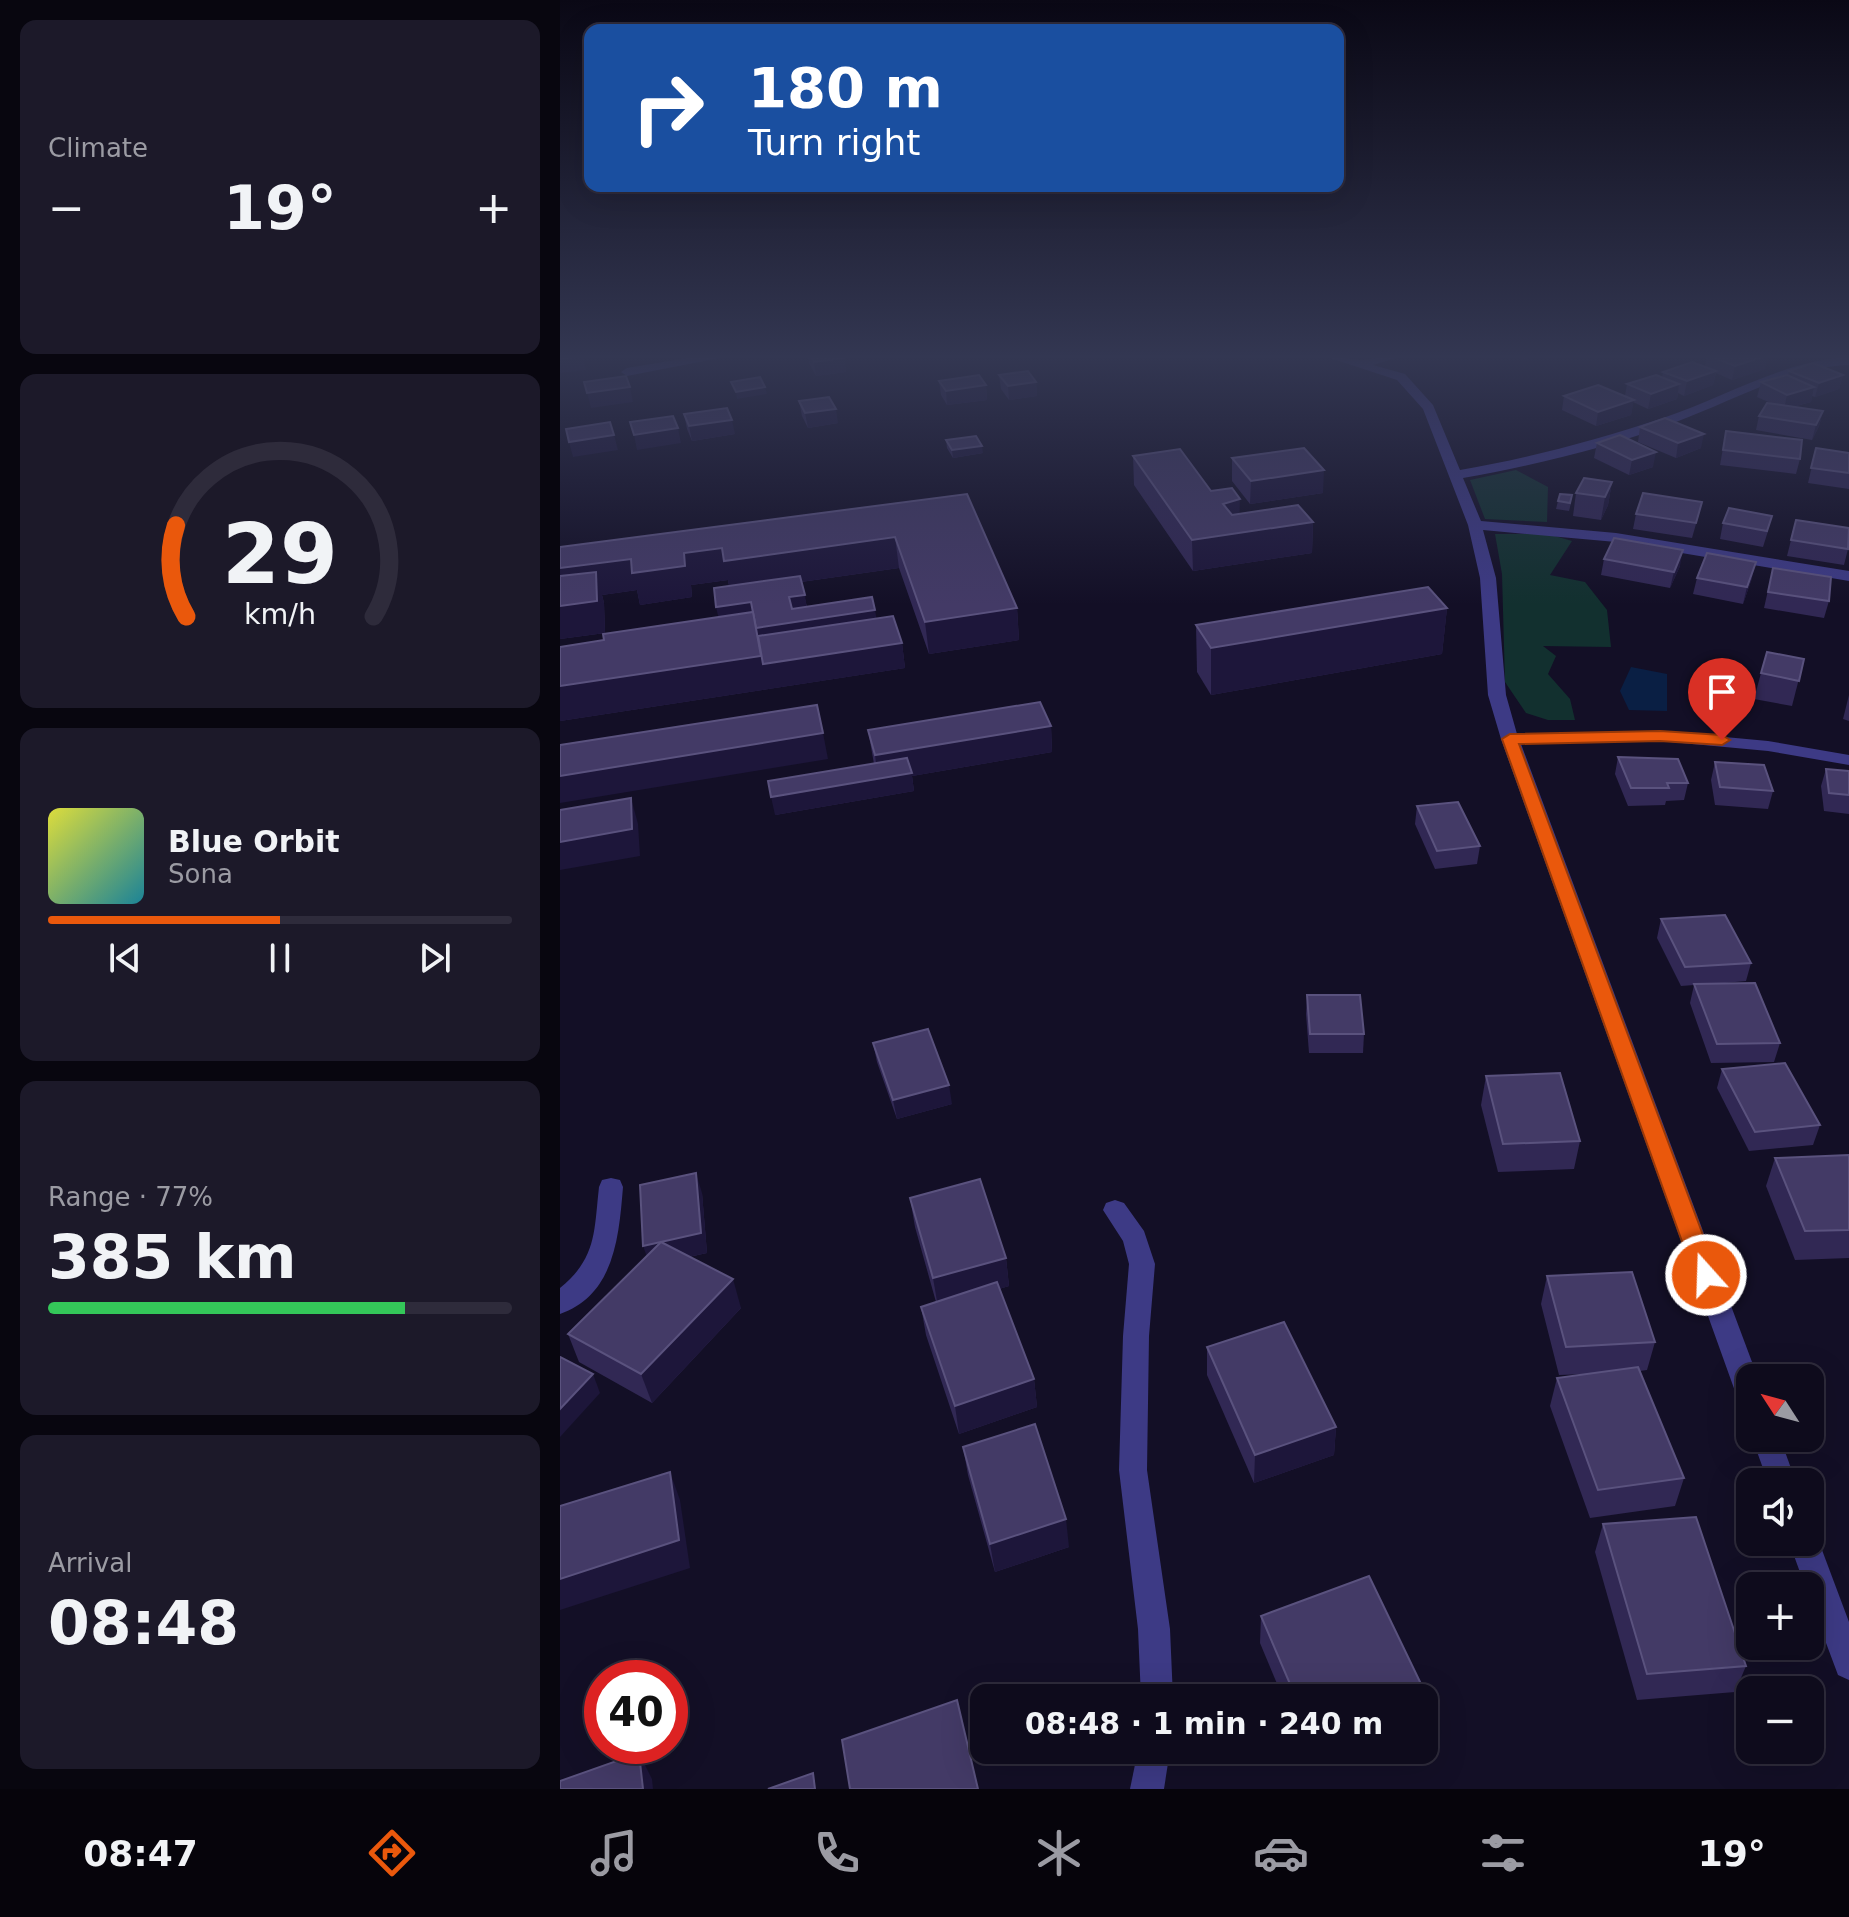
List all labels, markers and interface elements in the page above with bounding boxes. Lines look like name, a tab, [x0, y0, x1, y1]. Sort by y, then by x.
text: 180 m	[748, 55, 943, 120]
icon: right	[616, 56, 720, 160]
text: Turn right	[748, 122, 920, 163]
text: Climate	[48, 133, 148, 163]
text: 19°	[223, 173, 337, 243]
text: −	[48, 182, 85, 233]
text: +	[475, 182, 512, 233]
text: 29	[222, 505, 338, 602]
text: km/h	[244, 597, 316, 631]
pin	[1688, 658, 1756, 740]
icon: arrive	[1700, 670, 1744, 714]
text: Blue Orbit	[168, 824, 340, 859]
text: Sona	[168, 859, 233, 889]
icon: previous	[103, 936, 147, 980]
icon: pause	[258, 936, 302, 980]
icon: next	[413, 936, 457, 980]
text: Range · 77%	[48, 1182, 213, 1212]
text: 385 km	[48, 1222, 297, 1292]
position arrow	[1664, 1233, 1748, 1317]
north arrow	[1736, 1364, 1824, 1452]
map controls	[1736, 1364, 1824, 1764]
button: sound	[1736, 1468, 1824, 1556]
text: Arrival	[48, 1548, 132, 1578]
button: +	[1736, 1572, 1824, 1660]
text: 08:48	[48, 1588, 239, 1658]
speed limit sign: 40	[584, 1660, 688, 1764]
button: −	[1736, 1676, 1824, 1764]
text: 08:48 · 1 min · 240 m	[1025, 1706, 1383, 1741]
icon: directions	[364, 1825, 420, 1881]
icon: music	[586, 1825, 642, 1881]
icon: phone	[809, 1825, 865, 1881]
icon: climate	[1031, 1825, 1087, 1881]
icon: car	[1253, 1825, 1309, 1881]
icon: filters	[1475, 1825, 1531, 1881]
text: 08:47	[83, 1833, 198, 1874]
text: 19°	[1698, 1833, 1766, 1874]

